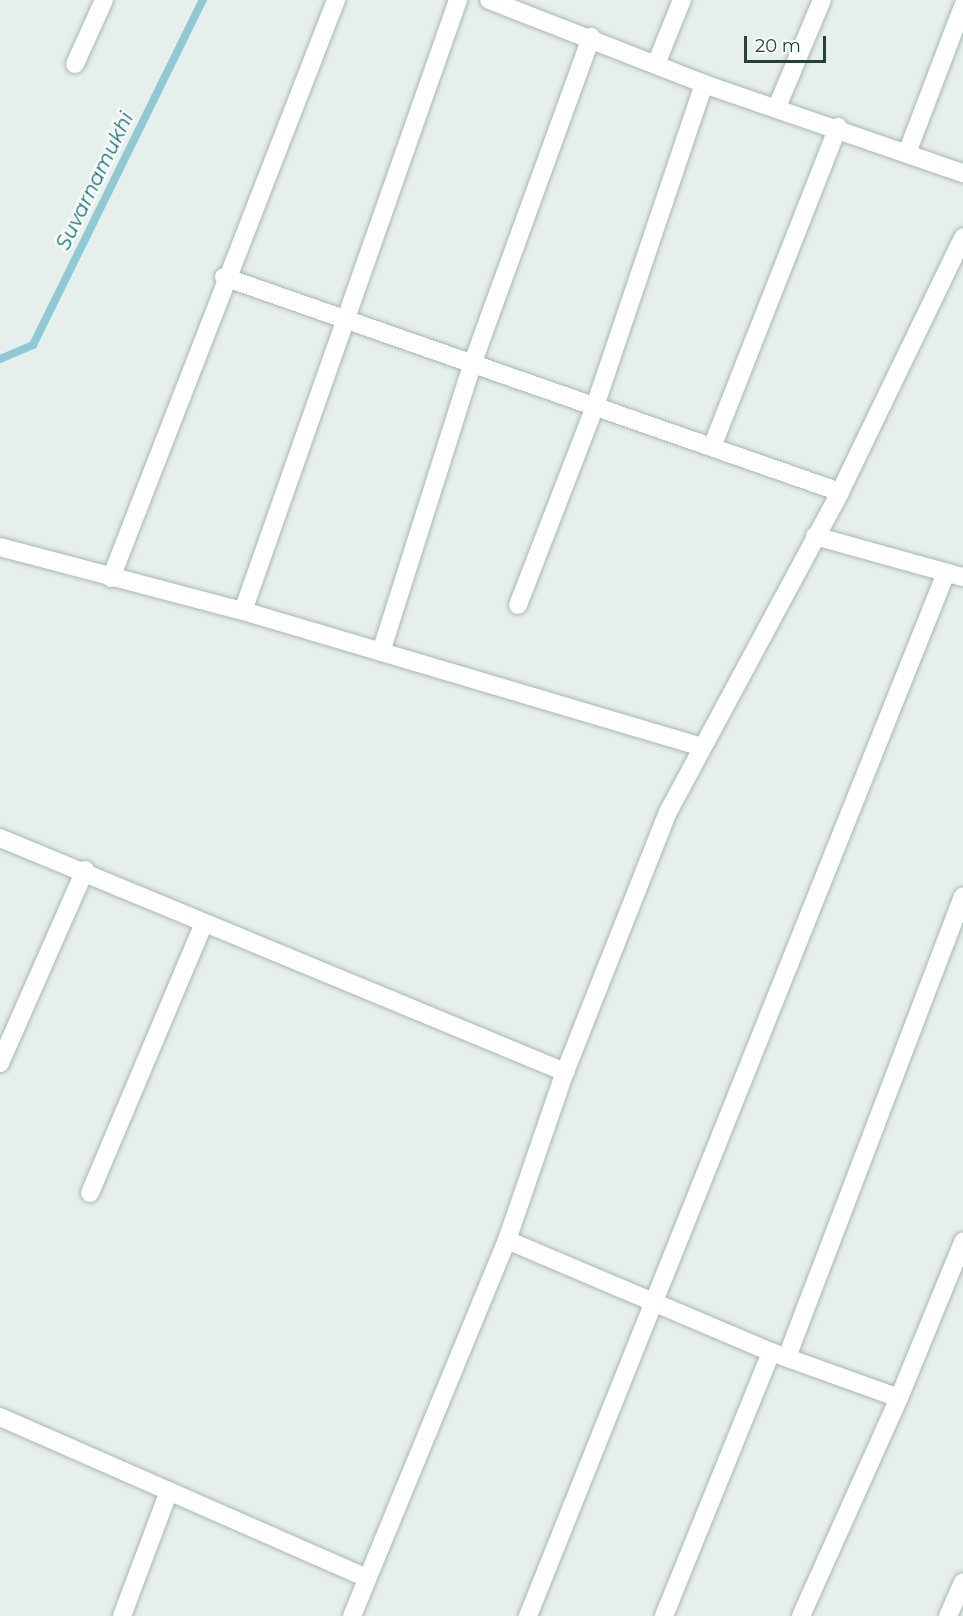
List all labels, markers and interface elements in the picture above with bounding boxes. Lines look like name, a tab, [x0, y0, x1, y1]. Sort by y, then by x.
scale bar	[747, 24, 830, 62]
text: 20 m	[755, 35, 801, 57]
water label: Suvarnamukhi	[51, 108, 139, 254]

